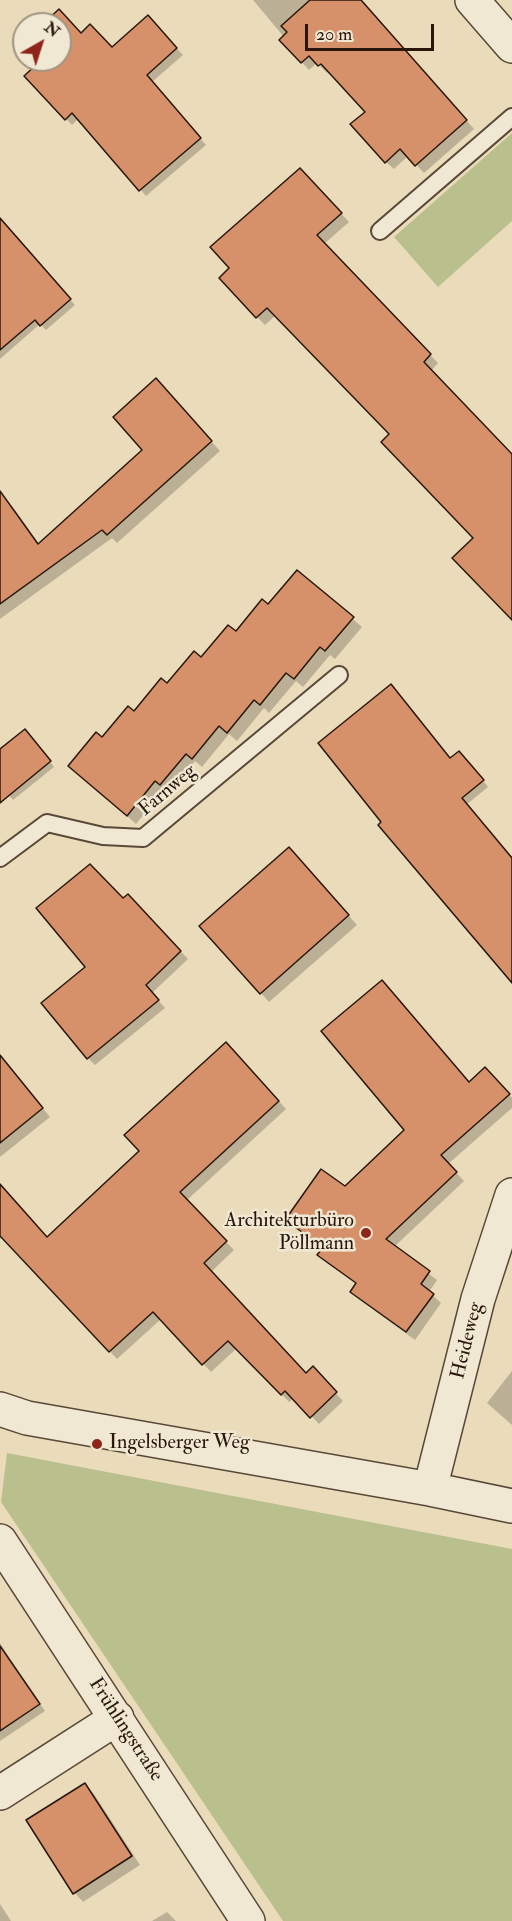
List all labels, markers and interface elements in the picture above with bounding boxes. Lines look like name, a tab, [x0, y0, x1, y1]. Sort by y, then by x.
north arrow	[12, 12, 72, 72]
scale bar	[308, 12, 437, 50]
text: N	[40, 17, 64, 42]
text: 20 m	[316, 23, 352, 46]
street label: Farnweg	[134, 760, 202, 822]
place label: Architekturbüro Pöllmann	[225, 1210, 354, 1257]
marker: Architekturbüro Pöllmann	[359, 1226, 373, 1240]
street label: Heideweg	[447, 1300, 489, 1382]
place label: Ingelsberger Weg	[109, 1432, 250, 1456]
marker: Ingelsberger Weg	[90, 1437, 104, 1451]
street label: Frühlingstraße	[82, 1674, 168, 1786]

